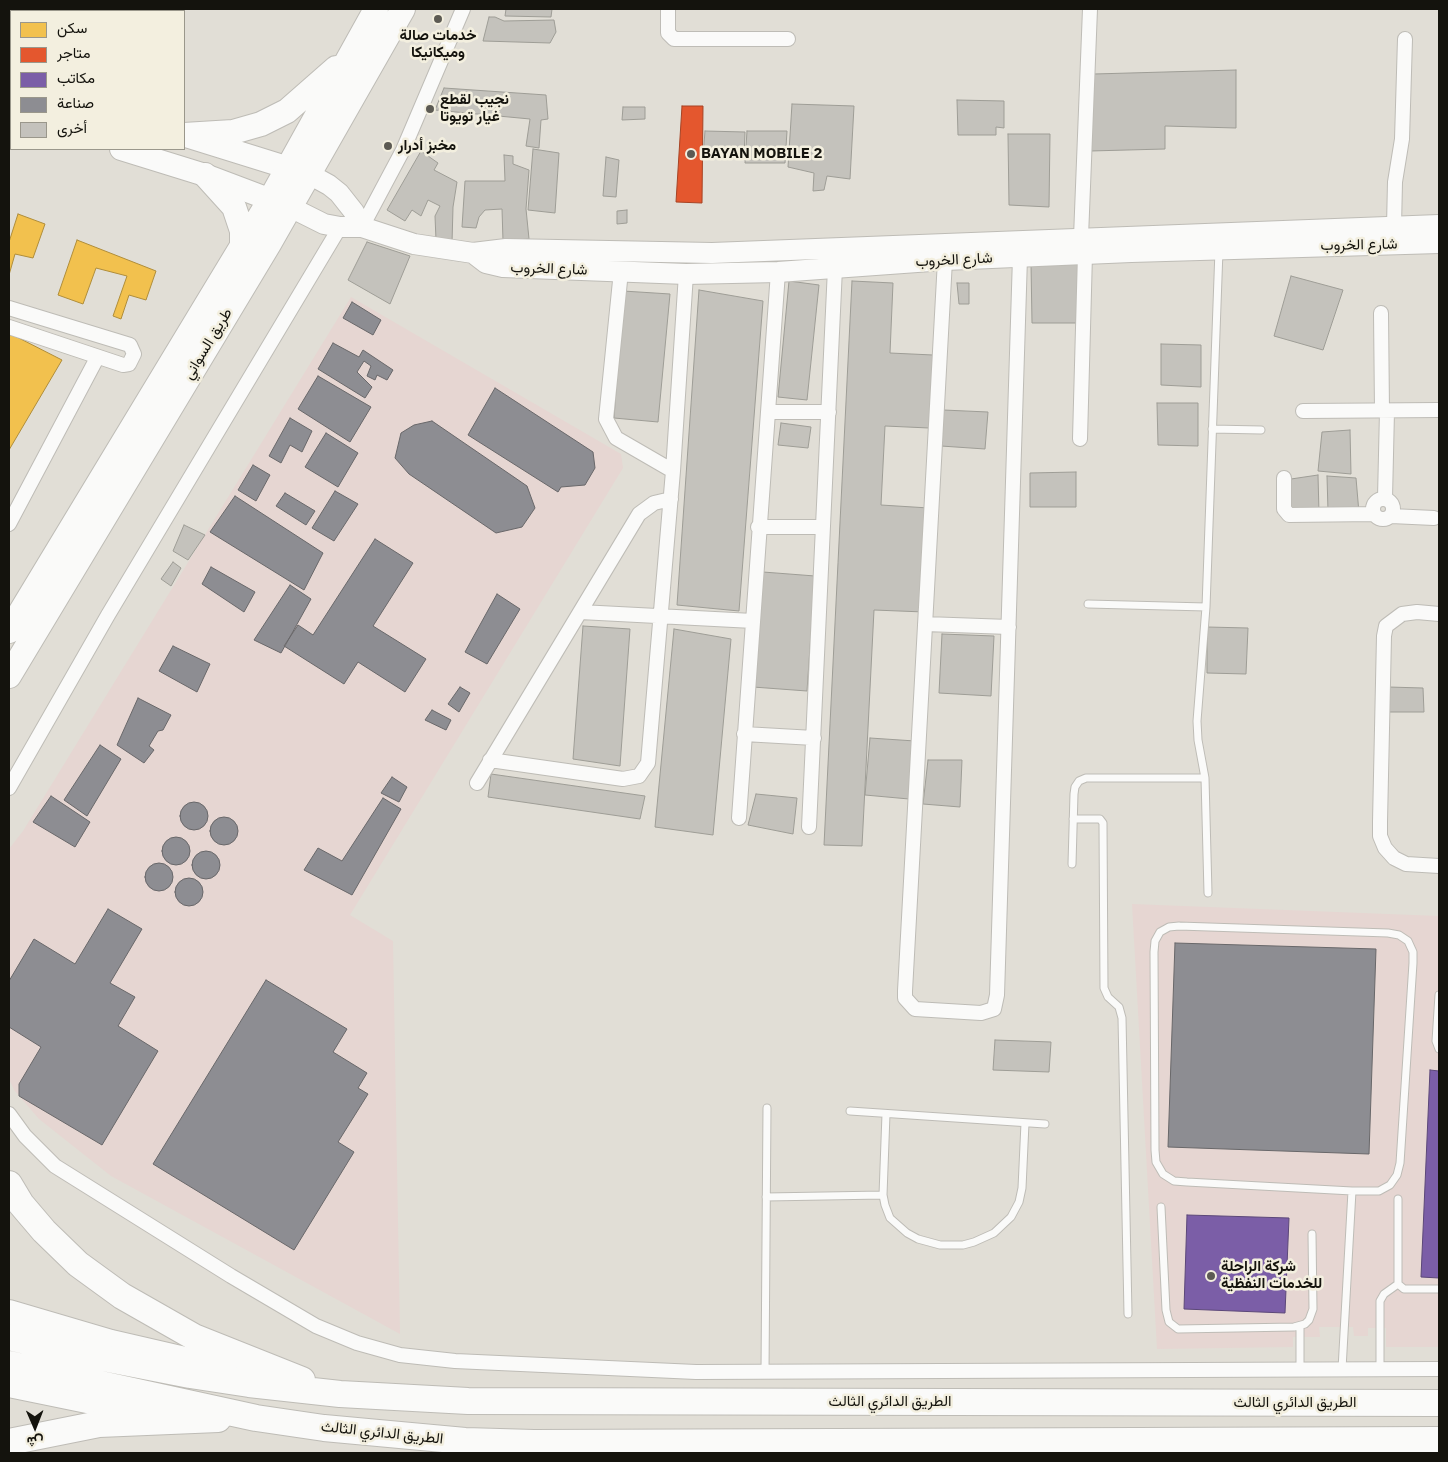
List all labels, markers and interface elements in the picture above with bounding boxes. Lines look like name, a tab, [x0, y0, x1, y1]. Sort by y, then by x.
legend	[10, 10, 185, 150]
marker: خدمات صالة وميكانيكا	[432, 13, 444, 25]
text: سكن	[57, 18, 87, 37]
place label: خدمات صالة وميكانيكا	[400, 27, 476, 62]
text: متاجر	[57, 43, 91, 62]
text: مكاتب	[57, 68, 95, 87]
place label: نجيب لقطع غيار تويوتا	[440, 91, 509, 126]
text: صناعة	[57, 93, 94, 112]
marker: نجيب لقطع غيار تويوتا	[424, 103, 436, 115]
text: أخرى	[57, 118, 87, 137]
place label: مخبز أدرار	[398, 137, 456, 155]
marker: مخبز أدرار	[382, 140, 394, 152]
place label: BAYAN MOBILE 2	[701, 145, 822, 163]
marker: BAYAN MOBILE 2	[685, 148, 697, 160]
street label: شارع الخروب	[1320, 235, 1398, 255]
street label: شارع الخروب	[915, 249, 993, 271]
street label: شارع الخروب	[510, 259, 588, 279]
street label: طريق السواني	[180, 305, 236, 383]
place label: شركة الراحلة للخدمات النفظية	[1221, 1258, 1322, 1293]
marker: شركة الراحلة للخدمات النفظية	[1205, 1270, 1217, 1282]
street label: الطريق الدائري الثالث	[829, 1393, 951, 1411]
street label: الطريق الدائري الثالث	[1234, 1394, 1356, 1412]
north arrow	[10, 1402, 60, 1452]
street label: الطريق الدائري الثالث	[320, 1418, 444, 1448]
text: ش	[27, 1433, 44, 1451]

